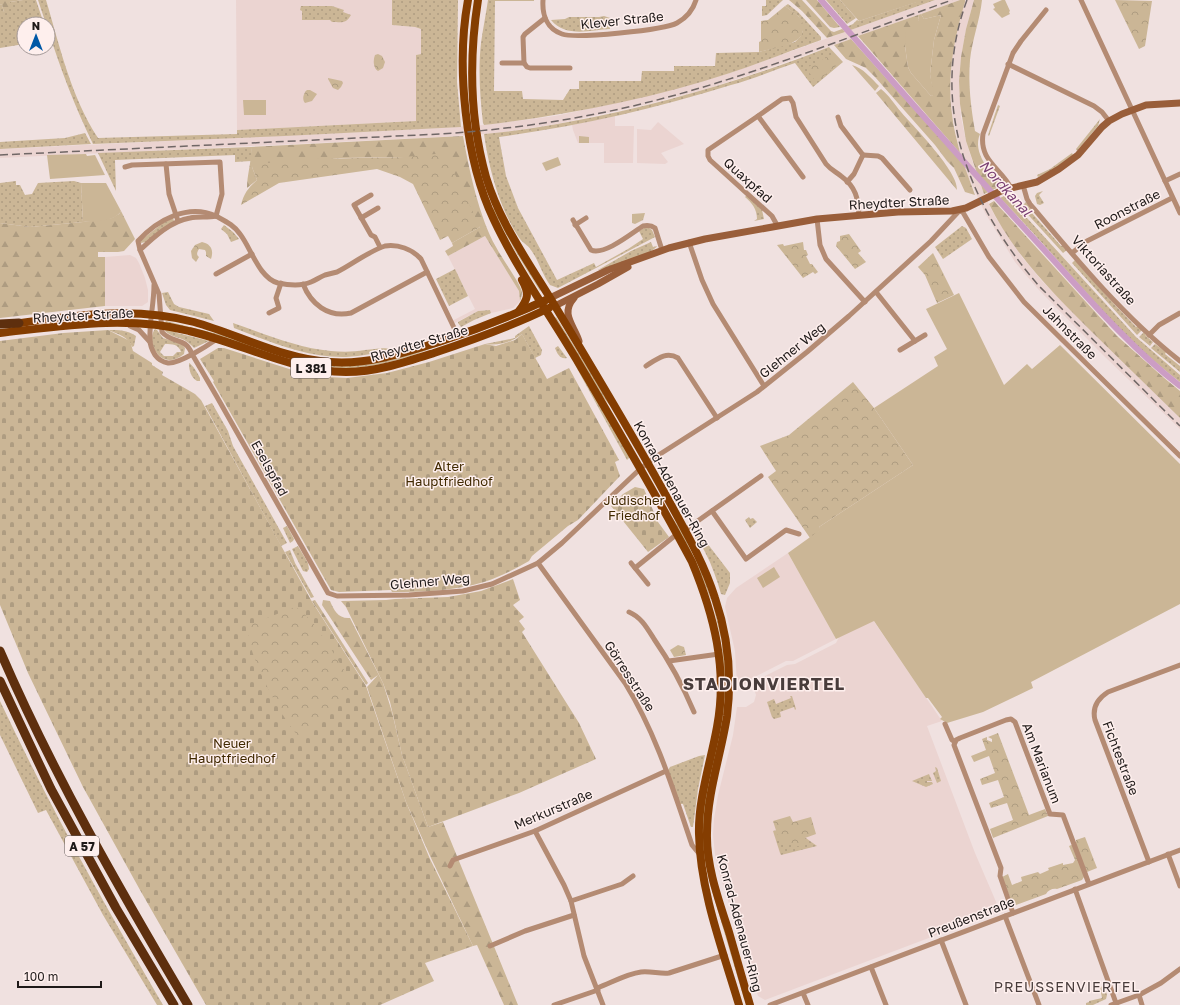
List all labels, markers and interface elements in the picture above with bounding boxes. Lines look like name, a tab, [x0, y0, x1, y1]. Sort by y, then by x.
street label: Klever Straße	[580, 8, 664, 32]
north arrow	[16, 16, 56, 56]
text: N	[32, 19, 40, 32]
street label: Quaxpfad	[720, 154, 776, 206]
water label: Nordkanal	[976, 156, 1036, 220]
street label: Roonstraße	[1091, 186, 1163, 232]
street label: Rheydter Straße	[848, 191, 950, 213]
street label: Viktoriastraße	[1069, 232, 1139, 308]
street label: Jahnstraße	[1040, 302, 1100, 362]
street label: Rheydter Straße	[32, 304, 134, 326]
street label: Glehner Weg	[756, 319, 828, 381]
street label: Rheydter Straße	[368, 321, 470, 365]
road number: L 381	[291, 358, 331, 378]
street label: Konrad-Adenauer-Ring	[631, 418, 713, 550]
street label: Eselspfad	[248, 437, 292, 499]
park label: Alter Hauptfriedhof	[405, 458, 493, 489]
park label: Jüdischer Friedhof	[603, 492, 665, 523]
street label: Glehner Weg	[389, 570, 471, 592]
street label: Görresstraße	[601, 638, 659, 714]
district label: STADIONVIERTEL	[683, 673, 845, 694]
street label: Fichtestraße	[1099, 719, 1143, 797]
street label: Am Marianum	[1019, 720, 1065, 806]
park label: Neuer Hauptfriedhof	[188, 735, 276, 766]
street label: Merkurstraße	[511, 785, 595, 833]
road number: A 57	[65, 836, 99, 856]
street label: Konrad-Adenauer-Ring	[714, 852, 766, 994]
street label: Preußenstraße	[925, 893, 1017, 941]
scale bar	[18, 963, 101, 989]
text: 100 m	[24, 969, 58, 984]
district label: PREUSSENVIERTEL	[994, 978, 1140, 995]

